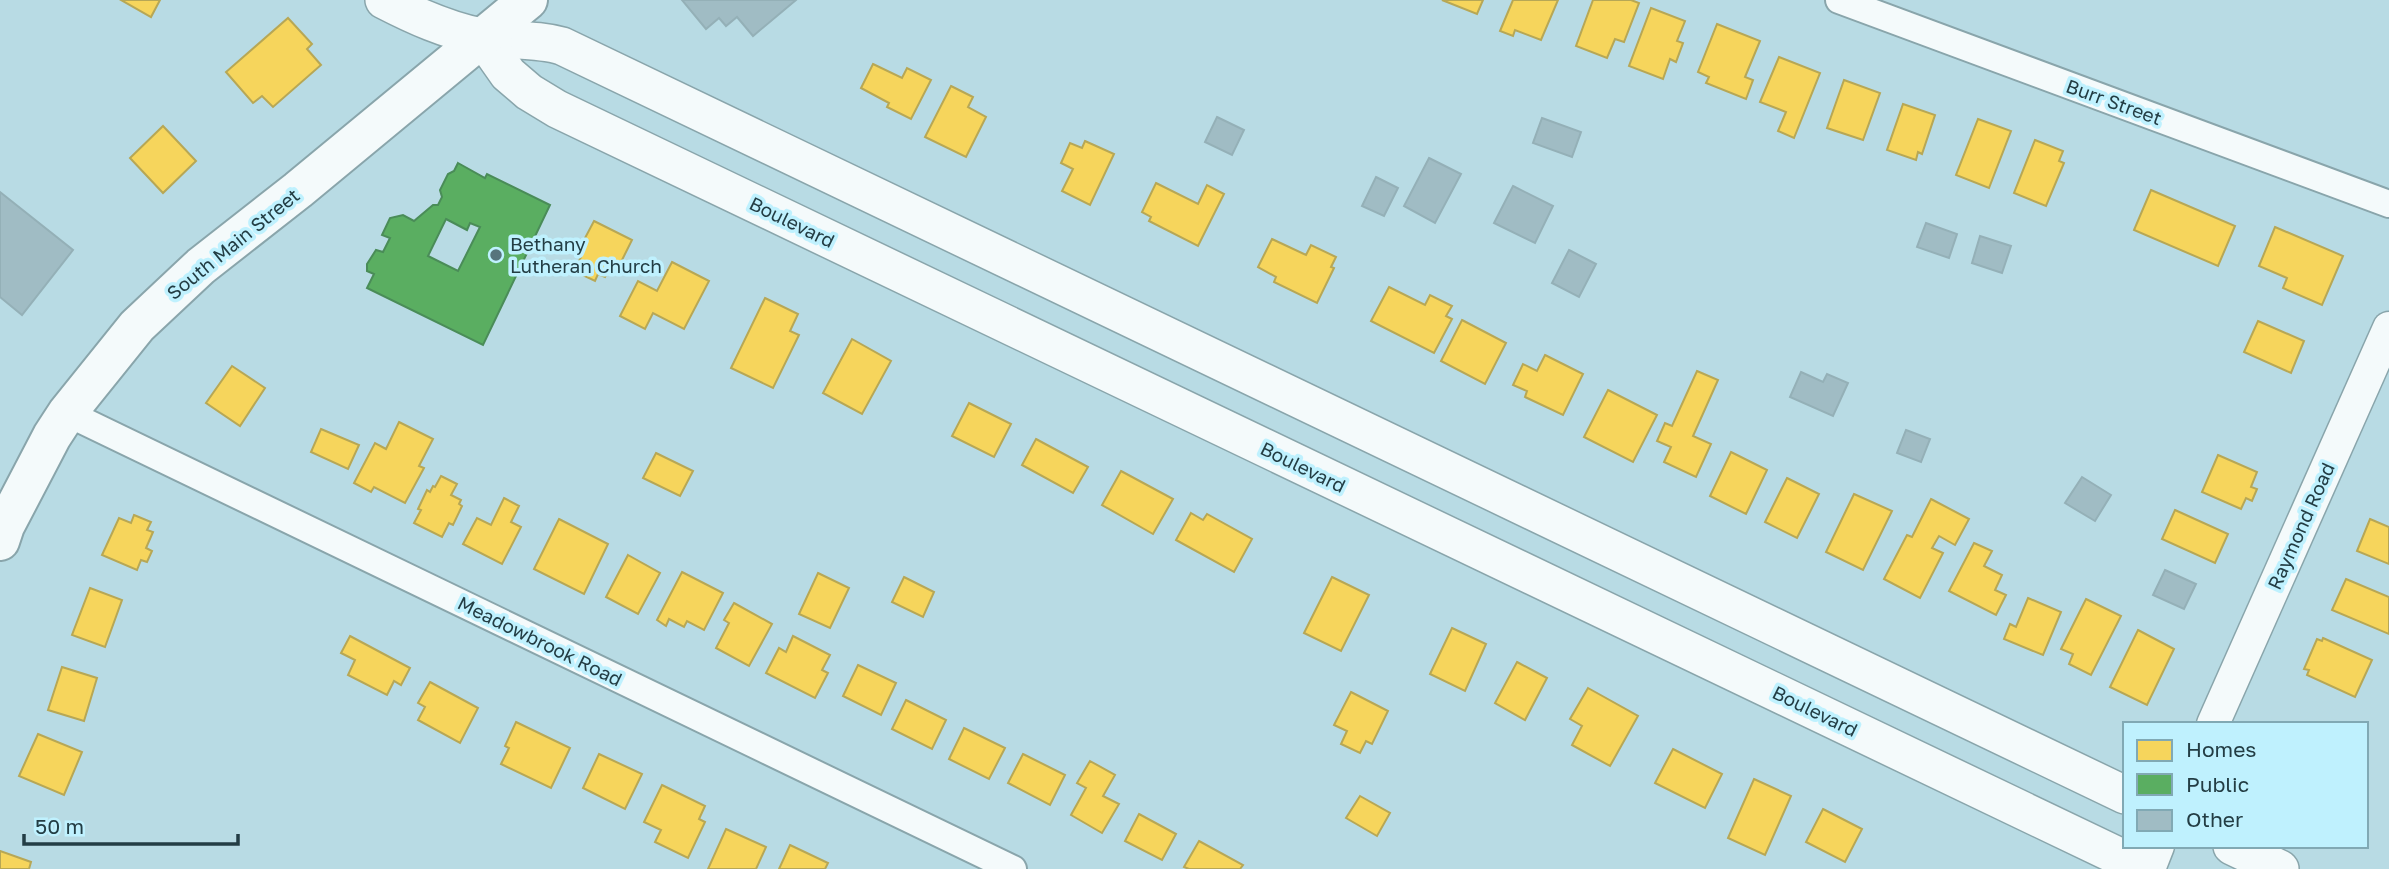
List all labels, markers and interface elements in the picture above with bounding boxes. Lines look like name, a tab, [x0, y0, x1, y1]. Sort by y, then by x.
street label: Burr Street	[2063, 74, 2165, 129]
street label: South Main Street	[162, 183, 304, 304]
street label: Boulevard	[746, 191, 839, 252]
place label: Bethany Lutheran Church	[510, 232, 662, 277]
marker: Bethany Lutheran Church	[488, 247, 504, 263]
street label: Boulevard	[1257, 436, 1350, 497]
street label: Raymond Road	[2262, 459, 2339, 593]
street label: Meadowbrook Road	[454, 591, 626, 690]
street label: Boulevard	[1769, 680, 1862, 741]
legend	[2123, 722, 2368, 848]
text: Homes	[2186, 736, 2256, 762]
text: Public	[2186, 771, 2249, 797]
scale bar	[24, 802, 238, 846]
text: Other	[2186, 806, 2243, 832]
text: 50 m	[35, 813, 84, 839]

